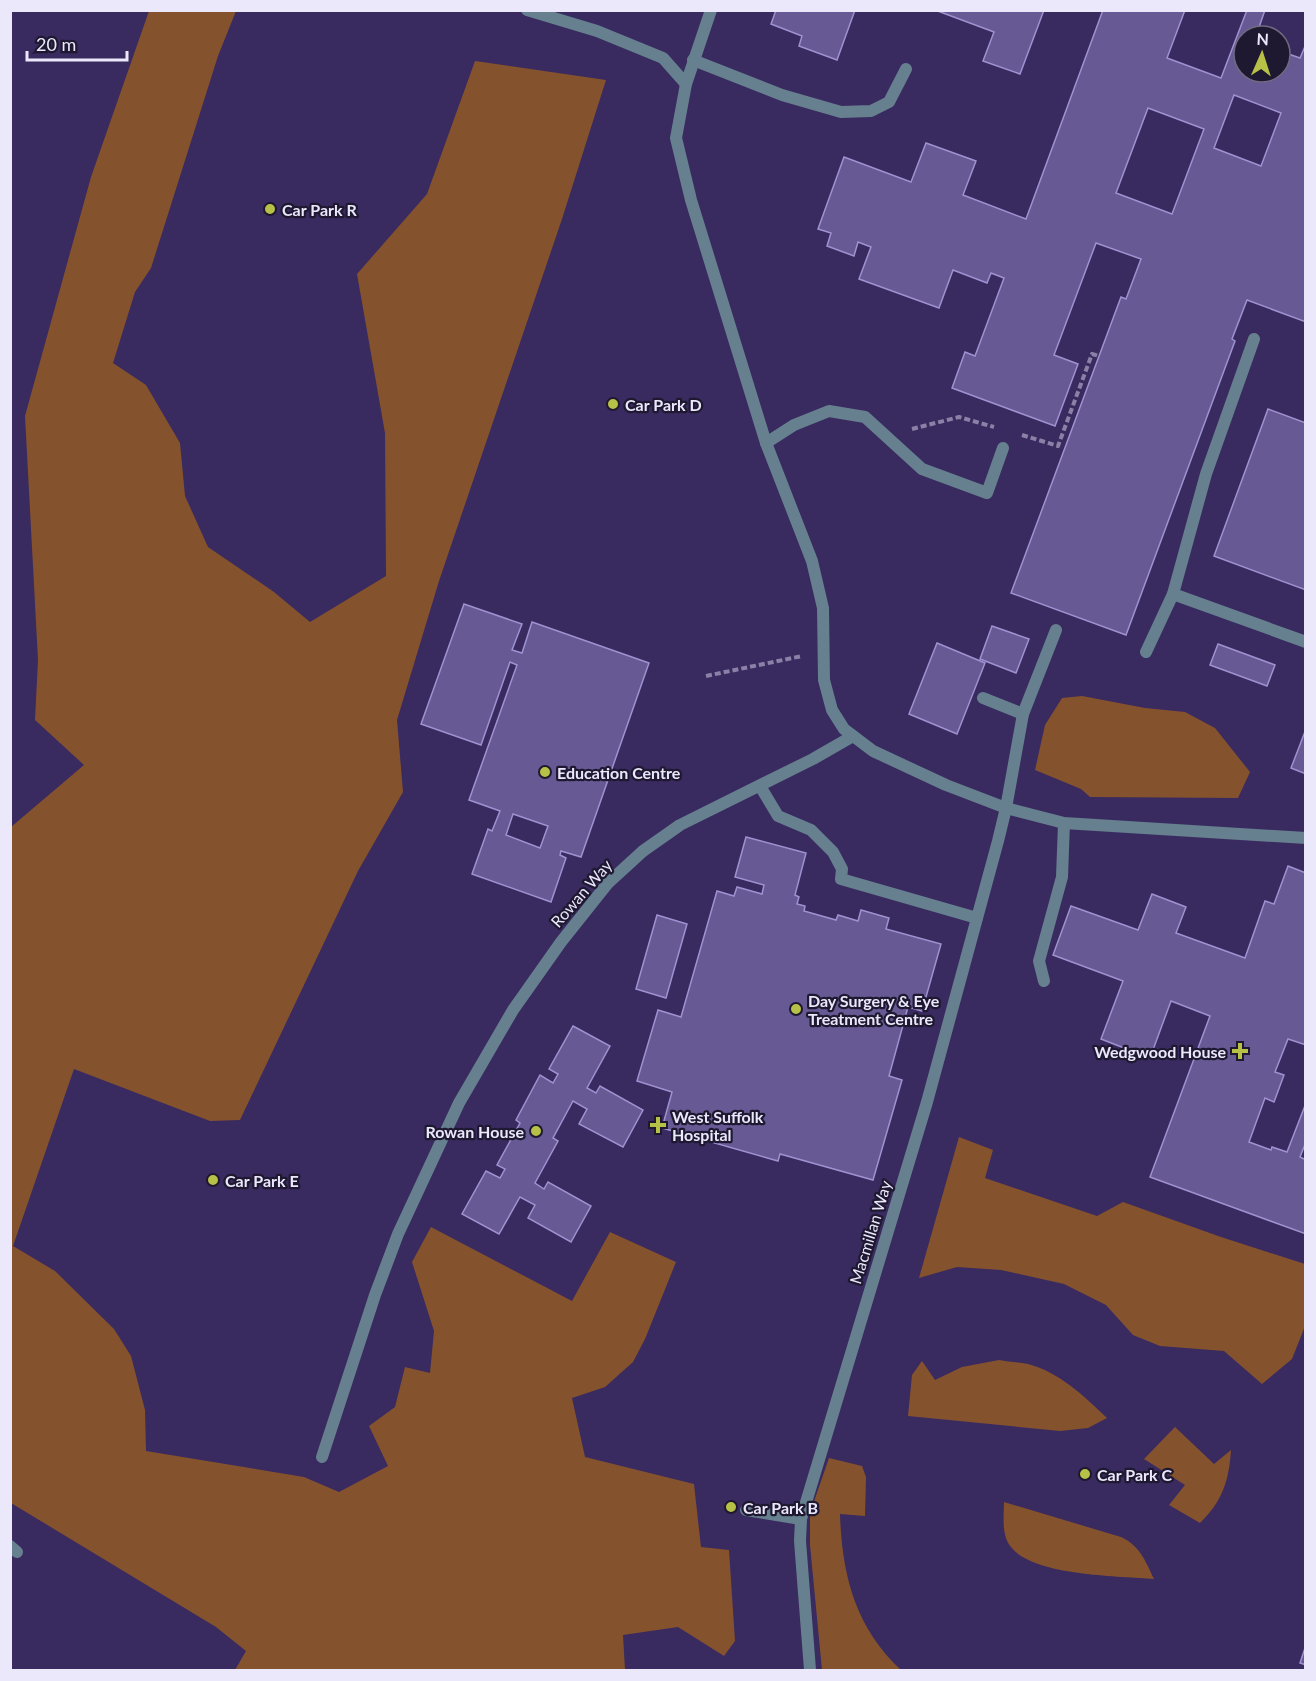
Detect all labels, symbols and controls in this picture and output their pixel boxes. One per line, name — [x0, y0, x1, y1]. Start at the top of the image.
scale bar — [27, 24, 128, 62]
north arrow — [1232, 24, 1292, 84]
text: N — [1256, 29, 1269, 48]
text: 20 m — [36, 33, 76, 55]
place label: Car Park R — [282, 200, 357, 219]
marker: Car Park R — [263, 202, 277, 216]
place label: Car Park D — [625, 395, 702, 414]
marker: Car Park D — [606, 397, 620, 411]
place label: Education Centre — [557, 763, 681, 782]
marker: Education Centre — [538, 765, 552, 779]
street label: Rowan Way — [546, 855, 616, 931]
place label: Day Surgery & Eye Treatment Centre — [808, 991, 940, 1028]
marker: Day Surgery & Eye Treatment Centre — [789, 1002, 803, 1016]
place label: Wedgwood House — [1094, 1042, 1226, 1061]
marker: Wedgwood House — [1231, 1042, 1249, 1060]
place label: West Suffolk Hospital — [672, 1107, 764, 1144]
marker: West Suffolk Hospital — [649, 1116, 667, 1134]
place label: Rowan House — [426, 1122, 524, 1141]
marker: Rowan House — [529, 1124, 543, 1138]
place label: Car Park E — [225, 1171, 299, 1190]
marker: Car Park E — [206, 1173, 220, 1187]
street label: Macmillan Way — [845, 1177, 895, 1286]
place label: Car Park C — [1097, 1465, 1172, 1484]
marker: Car Park C — [1078, 1467, 1092, 1481]
place label: Car Park B — [743, 1498, 818, 1517]
marker: Car Park B — [724, 1500, 738, 1514]

